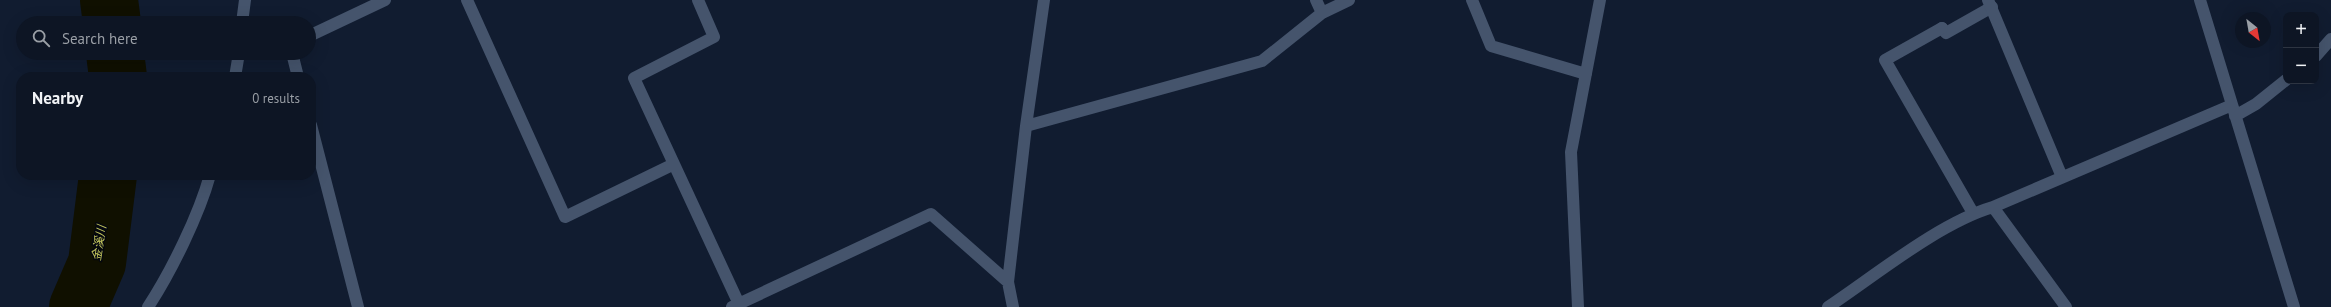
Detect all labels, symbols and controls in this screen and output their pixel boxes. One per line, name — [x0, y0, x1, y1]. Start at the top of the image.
north arrow — [2235, 12, 2271, 48]
map controls — [2283, 12, 2319, 84]
button: + — [2283, 12, 2319, 48]
search box — [16, 16, 316, 60]
icon: search — [30, 27, 52, 49]
text: Search here — [62, 29, 138, 48]
button: − — [2283, 48, 2319, 84]
text: Nearby — [32, 87, 83, 109]
text: 0 results — [252, 90, 300, 107]
water label: 金溪川 — [88, 222, 109, 262]

